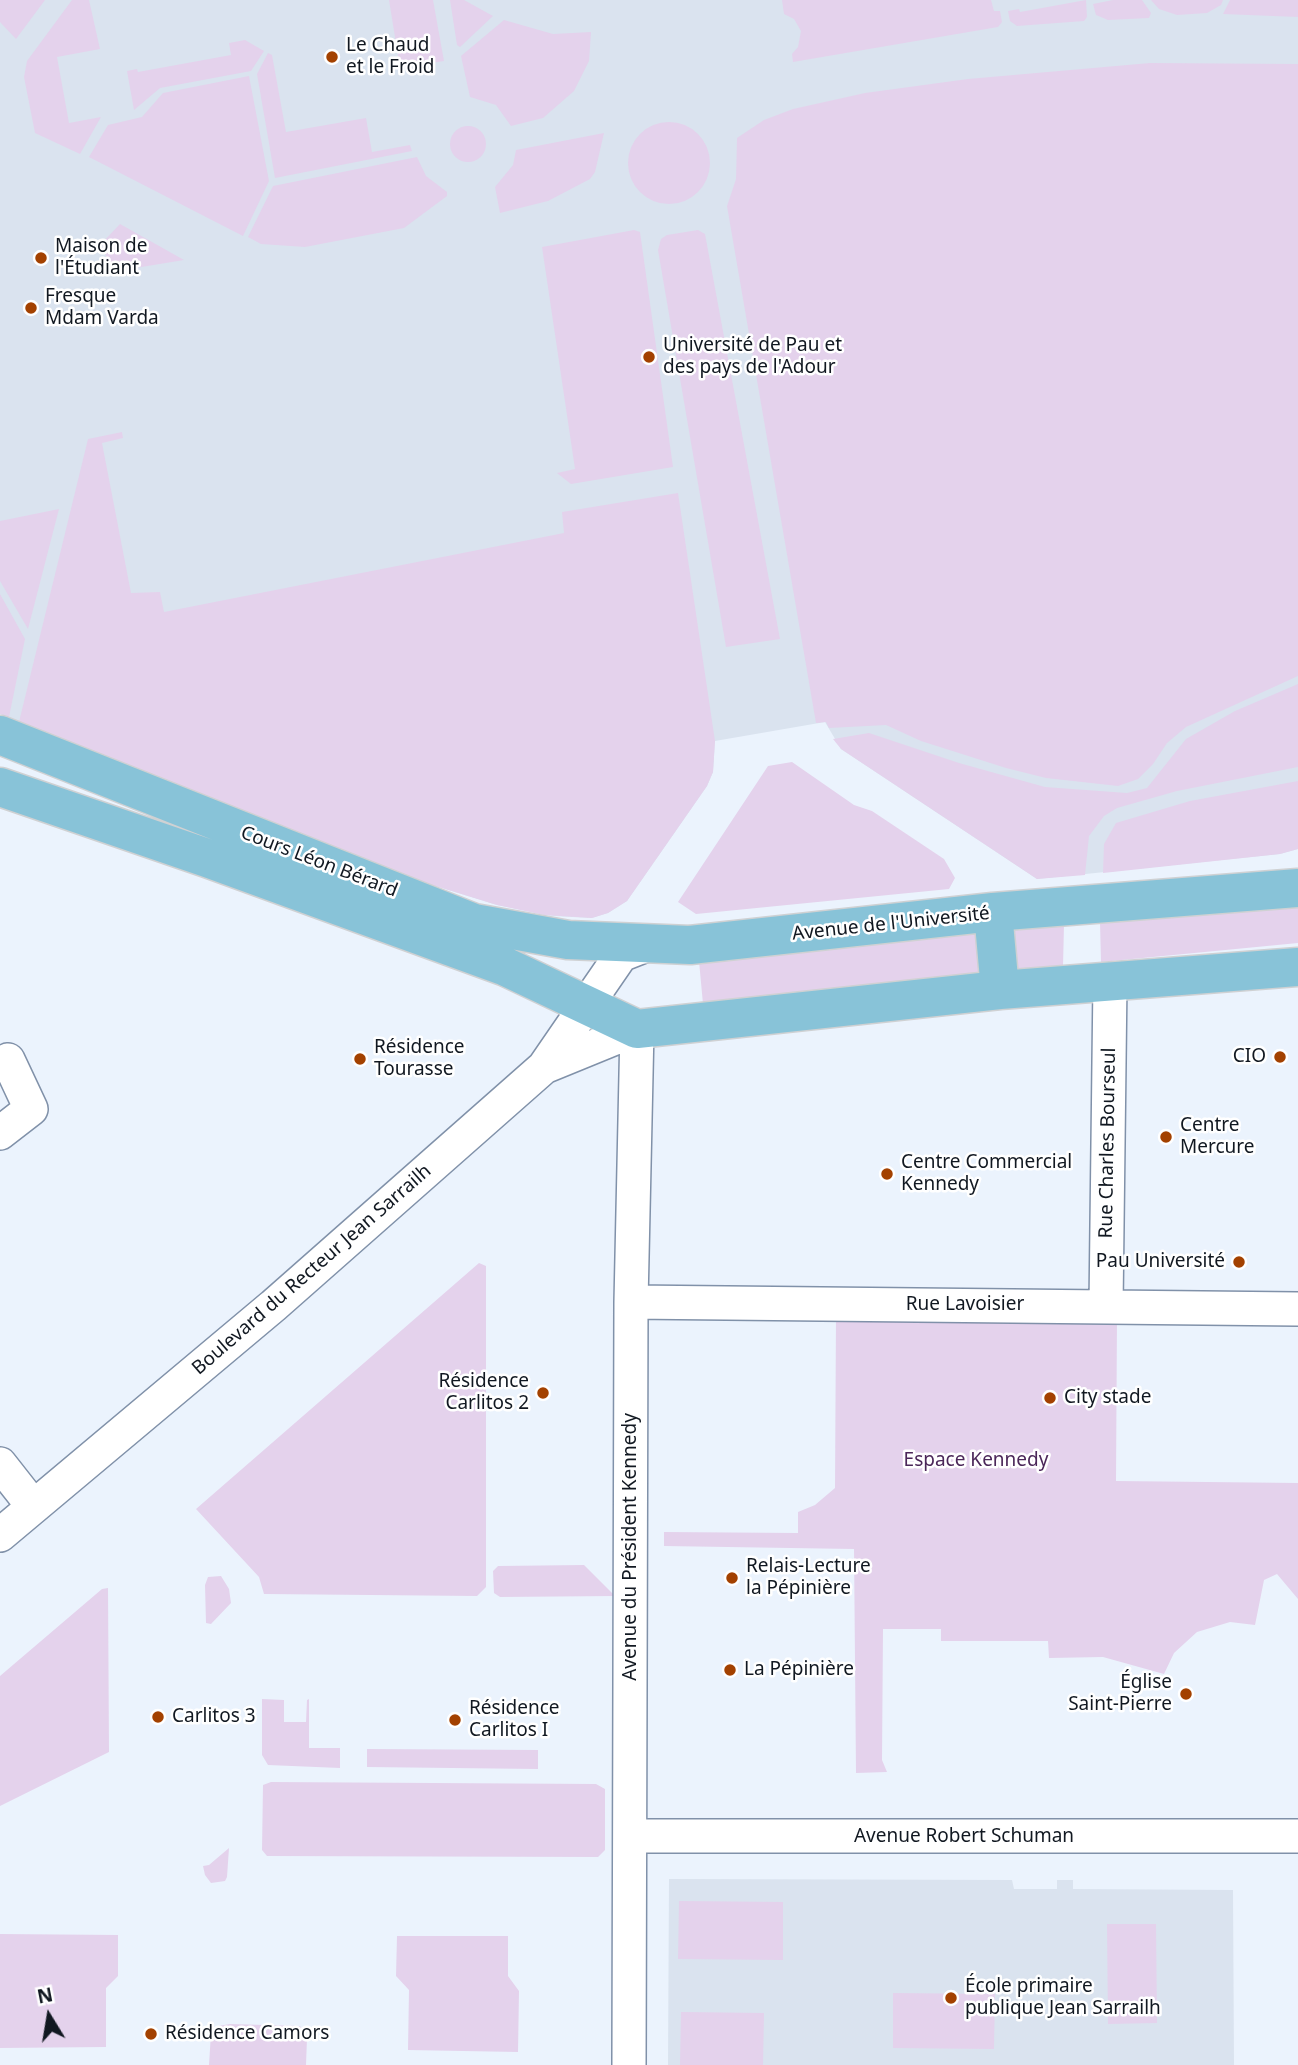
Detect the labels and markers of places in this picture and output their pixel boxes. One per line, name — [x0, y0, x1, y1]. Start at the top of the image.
place label: Le Chaud et le Froid — [346, 35, 434, 79]
marker: Le Chaud et le Froid — [324, 49, 340, 65]
place label: Maison de l'Étudiant — [55, 236, 147, 280]
marker: Maison de l'Étudiant — [33, 250, 49, 266]
place label: Fresque Mdam Varda — [45, 286, 159, 330]
marker: Fresque Mdam Varda — [23, 300, 39, 316]
place label: Université de Pau et des pays de l'Adour — [663, 335, 842, 379]
marker: Université de Pau et des pays de l'Adour — [641, 349, 657, 365]
place label: Résidence Tourasse — [374, 1037, 465, 1081]
place label: CIO — [1233, 1046, 1266, 1068]
marker: CIO — [1272, 1049, 1288, 1065]
marker: Résidence Tourasse — [352, 1051, 368, 1067]
place label: Centre Mercure — [1180, 1115, 1254, 1159]
marker: Centre Mercure — [1158, 1129, 1174, 1145]
place label: Centre Commercial Kennedy — [901, 1152, 1072, 1196]
marker: Centre Commercial Kennedy — [879, 1166, 895, 1182]
place label: Pau Université — [1096, 1251, 1225, 1273]
marker: Pau Université — [1231, 1254, 1247, 1270]
place label: Résidence Carlitos 2 — [438, 1371, 529, 1415]
marker: Résidence Carlitos 2 — [535, 1385, 551, 1401]
place label: City stade — [1064, 1387, 1151, 1409]
marker: City stade — [1042, 1390, 1058, 1406]
place label: Relais-Lecture la Pépinière — [746, 1556, 871, 1600]
marker: Relais-Lecture la Pépinière — [724, 1570, 740, 1586]
place label: La Pépinière — [744, 1659, 854, 1681]
marker: La Pépinière — [722, 1662, 738, 1678]
place label: Église Saint-Pierre — [1068, 1672, 1172, 1716]
marker: Église Saint-Pierre — [1178, 1686, 1194, 1702]
place label: Résidence Carlitos I — [469, 1698, 560, 1742]
place label: Carlitos 3 — [172, 1706, 256, 1728]
marker: Carlitos 3 — [150, 1709, 166, 1725]
marker: Résidence Carlitos I — [447, 1712, 463, 1728]
place label: École primaire publique Jean Sarrailh — [965, 1976, 1161, 2020]
marker: École primaire publique Jean Sarrailh — [943, 1990, 959, 2006]
place label: Résidence Camors — [165, 2023, 329, 2045]
marker: Résidence Camors — [143, 2026, 159, 2042]

